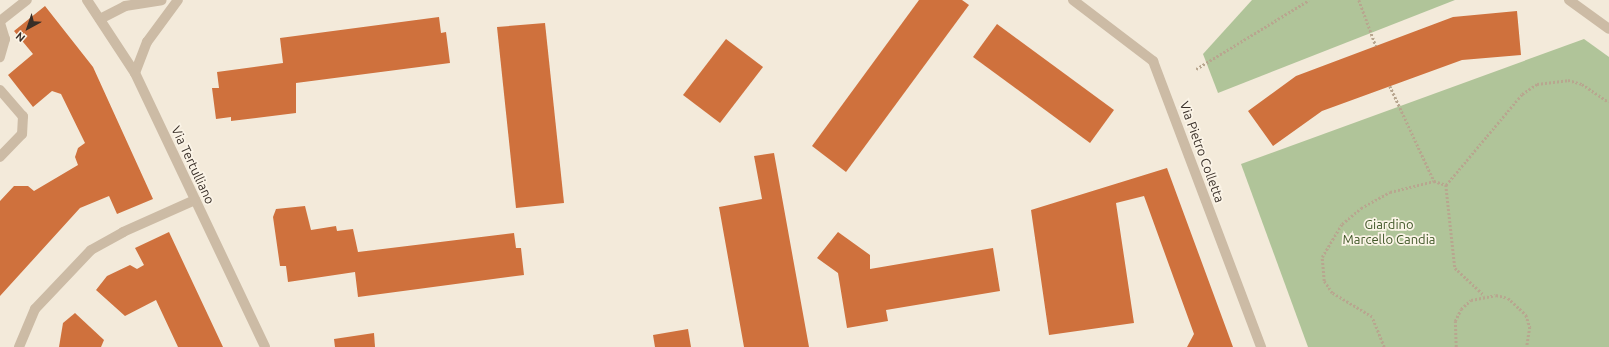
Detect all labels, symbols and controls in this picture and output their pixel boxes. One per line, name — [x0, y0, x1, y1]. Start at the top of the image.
north arrow — [8, 8, 48, 48]
text: N — [13, 30, 27, 44]
street label: Via Pietro Colletta — [1176, 99, 1228, 205]
street label: Via Tertulliano — [168, 123, 218, 207]
park label: Giardino Marcello Candia — [1342, 217, 1436, 248]

